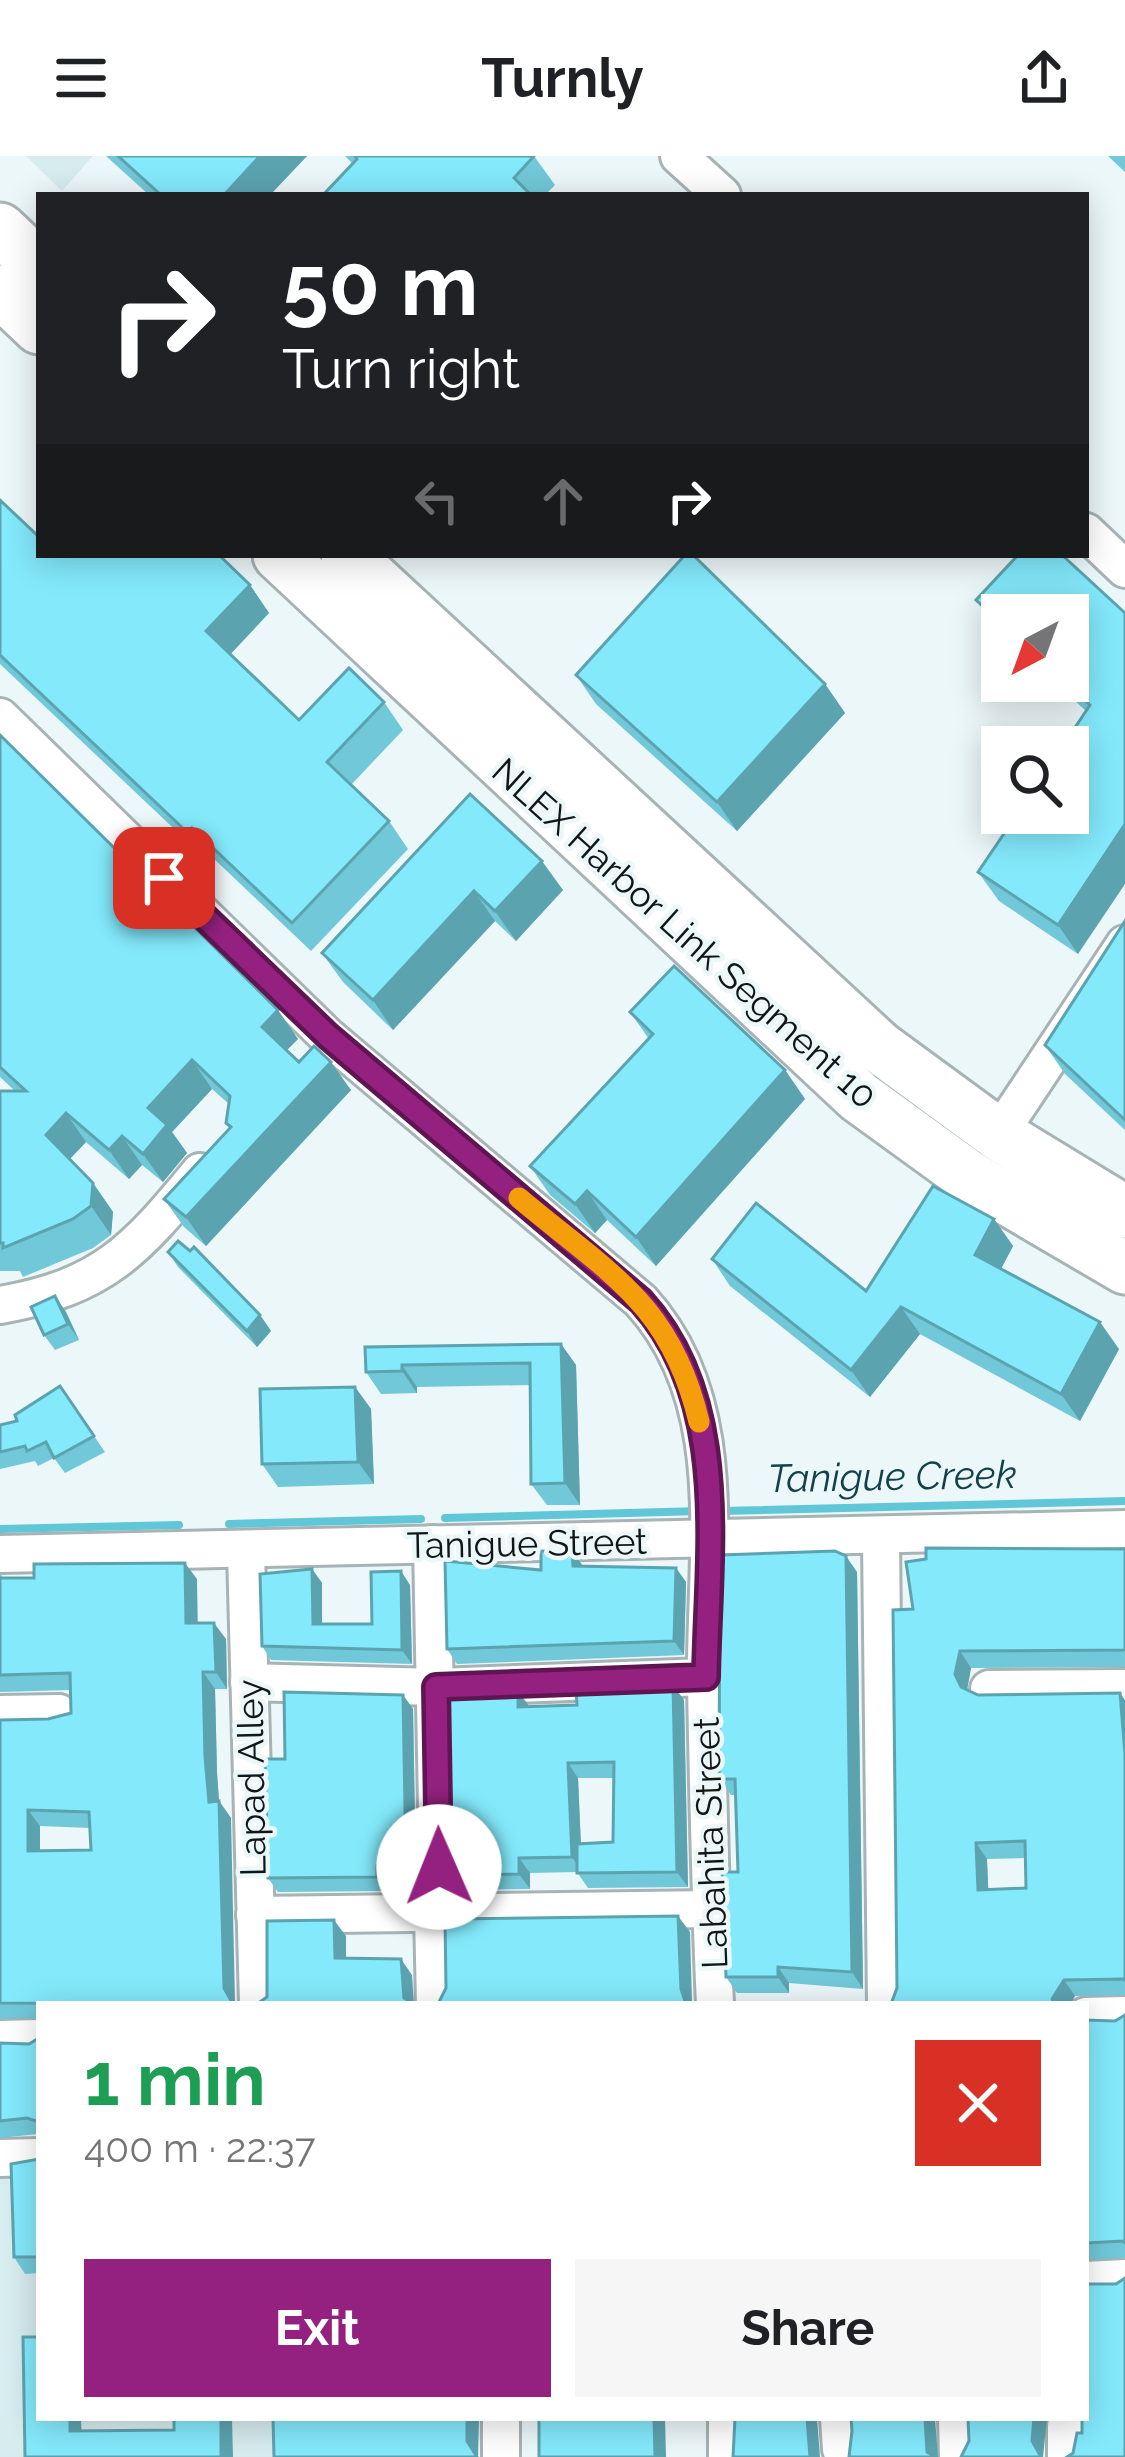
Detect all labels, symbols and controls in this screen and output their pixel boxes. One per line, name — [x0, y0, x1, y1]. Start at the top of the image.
icon: menu — [48, 45, 114, 111]
icon: share — [1011, 45, 1077, 111]
text: Turnly — [481, 46, 644, 110]
text: 50 m — [282, 236, 478, 335]
icon: right — [84, 240, 240, 396]
text: Turn right — [282, 337, 520, 401]
icon: left — [404, 468, 470, 534]
icon: ahead — [530, 468, 596, 534]
icon: right — [656, 468, 722, 534]
north arrow — [981, 594, 1089, 702]
map controls — [981, 594, 1089, 834]
button: search — [981, 726, 1089, 834]
street label: NLEX Harbor Link Segment 10 — [484, 749, 886, 1117]
pin — [113, 827, 215, 929]
icon: arrive — [131, 845, 197, 911]
water label: Tanigue Creek — [767, 1451, 1017, 1501]
street label: Tanigue Street — [406, 1520, 648, 1566]
street label: Lapad Alley — [228, 1679, 274, 1877]
street label: Labahita Street — [685, 1716, 735, 1970]
position arrow — [376, 1804, 502, 1930]
text: 1 min — [84, 2037, 266, 2122]
button: close — [915, 2040, 1041, 2166]
text: 400 m · 22:37 — [84, 2125, 316, 2171]
button: Exit — [84, 2259, 551, 2397]
button: Share — [575, 2259, 1041, 2397]

